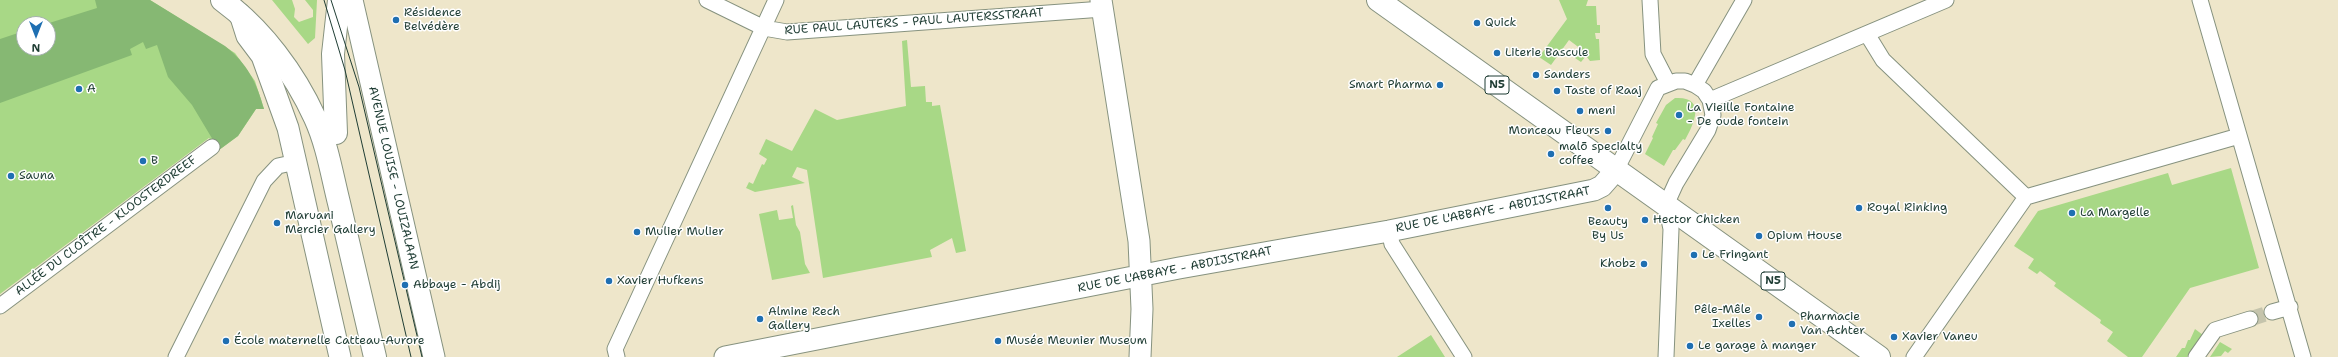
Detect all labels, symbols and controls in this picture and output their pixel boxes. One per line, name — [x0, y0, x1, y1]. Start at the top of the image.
place label: Résidence Belvédère — [404, 6, 462, 34]
street label: RUE PAUL LAUTERS - PAUL LAUTERSSTRAAT — [784, 6, 1044, 38]
marker: Résidence Belvédère — [391, 15, 401, 25]
north arrow — [16, 16, 56, 56]
place label: Quick — [1485, 16, 1516, 30]
marker: Quick — [1472, 18, 1482, 28]
text: N — [32, 40, 40, 55]
place label: Literie Bascule — [1505, 46, 1589, 60]
marker: Literie Bascule — [1492, 48, 1502, 58]
place label: Sanders — [1544, 68, 1590, 82]
marker: Sanders — [1531, 70, 1541, 80]
road number: N5 — [1485, 76, 1509, 94]
place label: Smart Pharma — [1349, 78, 1432, 92]
marker: Smart Pharma — [1435, 80, 1445, 90]
place label: A — [87, 82, 96, 96]
marker: A — [74, 84, 84, 94]
place label: Taste of Raaj — [1565, 84, 1642, 98]
street label: AVENUE LOUISE - LOUIZALAAN — [365, 85, 421, 271]
marker: Taste of Raaj — [1552, 86, 1562, 96]
place label: La Vieille Fontaine - De oude fontein — [1687, 101, 1795, 129]
place label: meni — [1588, 104, 1616, 118]
marker: meni — [1575, 106, 1585, 116]
marker: La Vieille Fontaine - De oude fontein — [1674, 110, 1684, 120]
place label: Monceau Fleurs — [1509, 124, 1600, 138]
marker: Monceau Fleurs — [1603, 126, 1613, 136]
place label: malō specialty coffee — [1559, 140, 1642, 168]
marker: malō specialty coffee — [1546, 149, 1556, 159]
street label: ALLÉE DU CLOÎTRE - KLOOSTERDREEF — [12, 153, 200, 299]
place label: B — [151, 154, 158, 168]
marker: B — [138, 156, 148, 166]
place label: Sauna — [19, 169, 54, 183]
marker: Sauna — [6, 171, 16, 181]
street label: RUE DE L'ABBAYE - ABDIJSTRAAT — [1395, 184, 1591, 236]
place label: Royal Rinking — [1867, 201, 1947, 215]
marker: Beauty By Us — [1603, 203, 1613, 213]
marker: Royal Rinking — [1854, 203, 1864, 213]
place label: La Margelle — [2080, 206, 2150, 220]
marker: La Margelle — [2067, 208, 2077, 218]
place label: Maruani Mercier Gallery — [285, 209, 376, 237]
place label: Hector Chicken — [1653, 213, 1740, 227]
place label: Beauty By Us — [1588, 215, 1628, 243]
marker: Hector Chicken — [1640, 215, 1650, 225]
marker: Maruani Mercier Gallery — [272, 218, 282, 228]
place label: Mulier Mulier — [645, 225, 724, 239]
marker: Mulier Mulier — [632, 227, 642, 237]
place label: Opium House — [1767, 229, 1842, 243]
marker: Opium House — [1754, 231, 1764, 241]
street label: RUE DE L'ABBAYE - ABDIJSTRAAT — [1077, 244, 1273, 296]
place label: Le Fringant — [1702, 248, 1768, 262]
marker: Le Fringant — [1689, 250, 1699, 260]
place label: Khobz — [1600, 257, 1636, 271]
marker: Khobz — [1639, 259, 1649, 269]
road number: N5 — [1761, 272, 1785, 290]
place label: Xavier Hufkens — [617, 274, 704, 288]
marker: Xavier Hufkens — [604, 276, 614, 286]
place label: Abbaye - Abdij — [413, 278, 501, 292]
marker: Abbaye - Abdij — [400, 280, 410, 290]
place label: Pêle-Mêle Ixelles — [1694, 303, 1751, 331]
place label: Almine Rech Gallery — [768, 305, 840, 333]
place label: Pharmacie Van Achter — [1800, 310, 1865, 338]
marker: Pêle-Mêle Ixelles — [1754, 312, 1764, 322]
marker: Almine Rech Gallery — [755, 314, 765, 324]
marker: Pharmacie Van Achter — [1787, 319, 1797, 329]
place label: Xavier Vaneu — [1902, 330, 1978, 344]
marker: Xavier Vaneu — [1889, 332, 1899, 342]
place label: École maternelle Catteau-Aurore — [234, 334, 425, 348]
place label: Musée Meunier Museum — [1006, 334, 1147, 348]
marker: École maternelle Catteau-Aurore — [221, 336, 231, 346]
marker: Musée Meunier Museum — [993, 336, 1003, 346]
place label: Le garage à manger — [1698, 339, 1816, 353]
marker: Le garage à manger — [1685, 341, 1695, 351]

